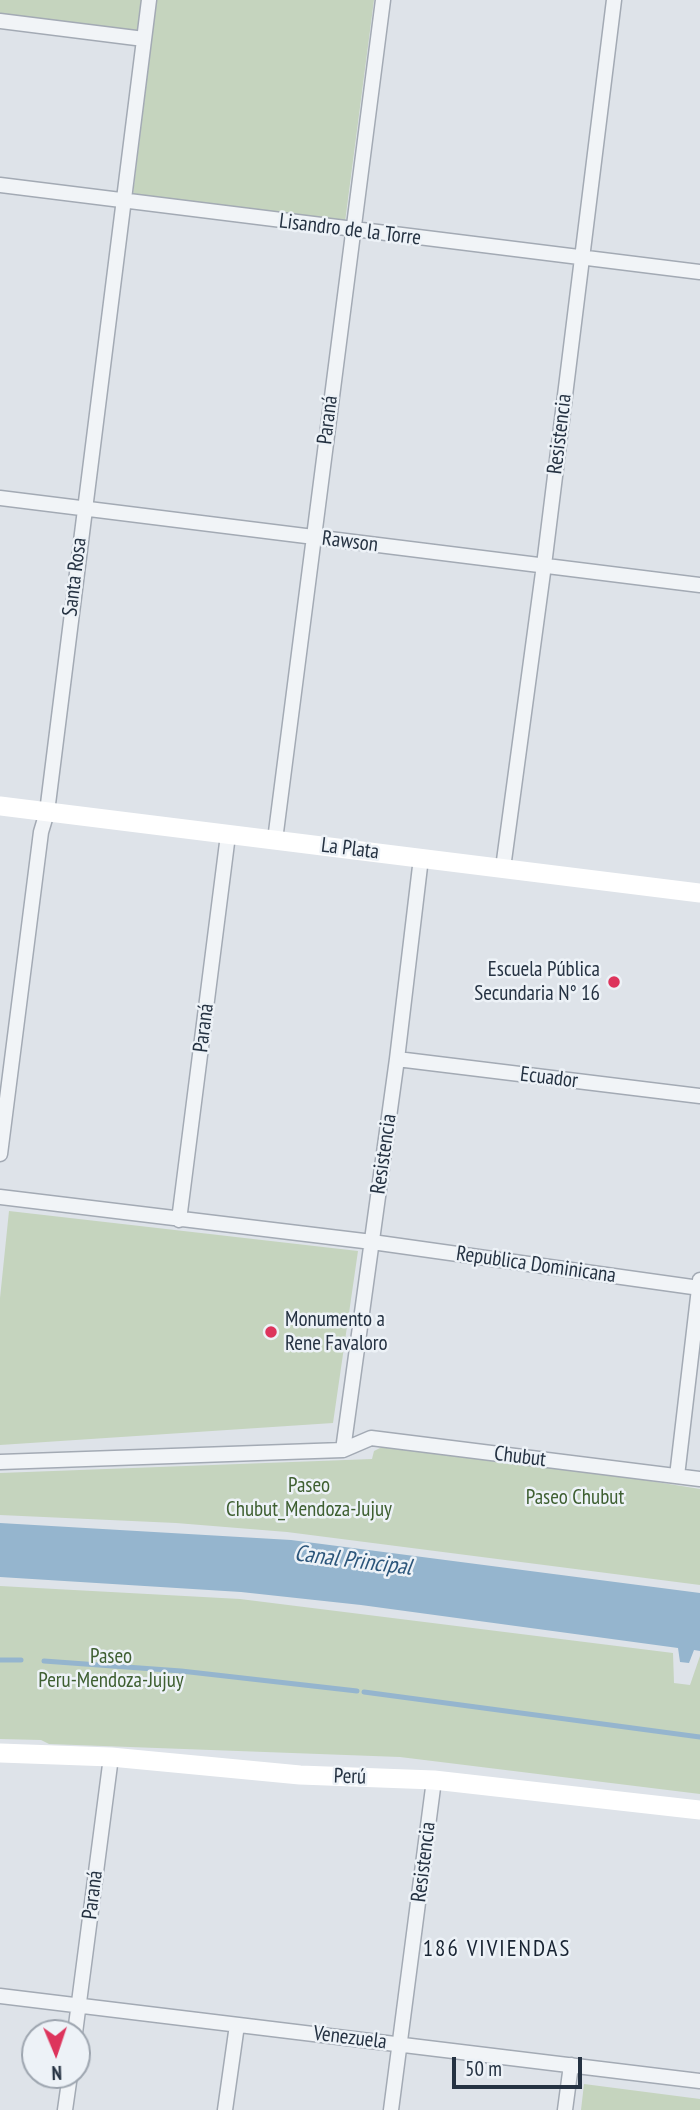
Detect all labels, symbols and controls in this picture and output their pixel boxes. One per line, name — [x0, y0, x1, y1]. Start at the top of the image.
street label: Lisandro de la Torre — [278, 209, 422, 251]
street label: Resistencia — [543, 392, 577, 476]
street label: Paraná — [313, 394, 343, 446]
street label: Rawson — [321, 526, 379, 558]
street label: Santa Rosa — [58, 536, 92, 618]
street label: La Plata — [320, 833, 380, 865]
place label: Escuela Pública Secundaria N° 16 — [474, 957, 600, 1007]
marker: Escuela Pública Secundaria N° 16 — [606, 974, 622, 990]
street label: Paraná — [189, 1002, 219, 1054]
street label: Ecuador — [519, 1062, 579, 1094]
street label: Resistencia — [366, 1112, 402, 1196]
street label: Republica Dominicana — [455, 1241, 617, 1289]
place label: Monumento a Rene Favaloro — [285, 1307, 388, 1357]
marker: Monumento a Rene Favaloro — [263, 1324, 279, 1340]
street label: Chubut — [493, 1441, 547, 1473]
park label: Paseo Chubut_Mendoza-Jujuy — [226, 1473, 392, 1523]
park label: Paseo Chubut — [526, 1485, 624, 1511]
water label: Canal Principal — [293, 1540, 413, 1582]
park label: Paseo Peru-Mendoza-Jujuy — [38, 1644, 184, 1694]
street label: Perú — [333, 1764, 367, 1790]
street label: Resistencia — [407, 1820, 441, 1904]
street label: Paraná — [78, 1869, 108, 1921]
district label: 186 VIVIENDAS — [424, 1935, 570, 1963]
north arrow — [21, 2019, 91, 2089]
street label: Venezuela — [312, 2021, 388, 2055]
scale bar — [455, 2044, 584, 2088]
text: 50 m — [465, 2055, 502, 2082]
text: N — [51, 2061, 62, 2085]

